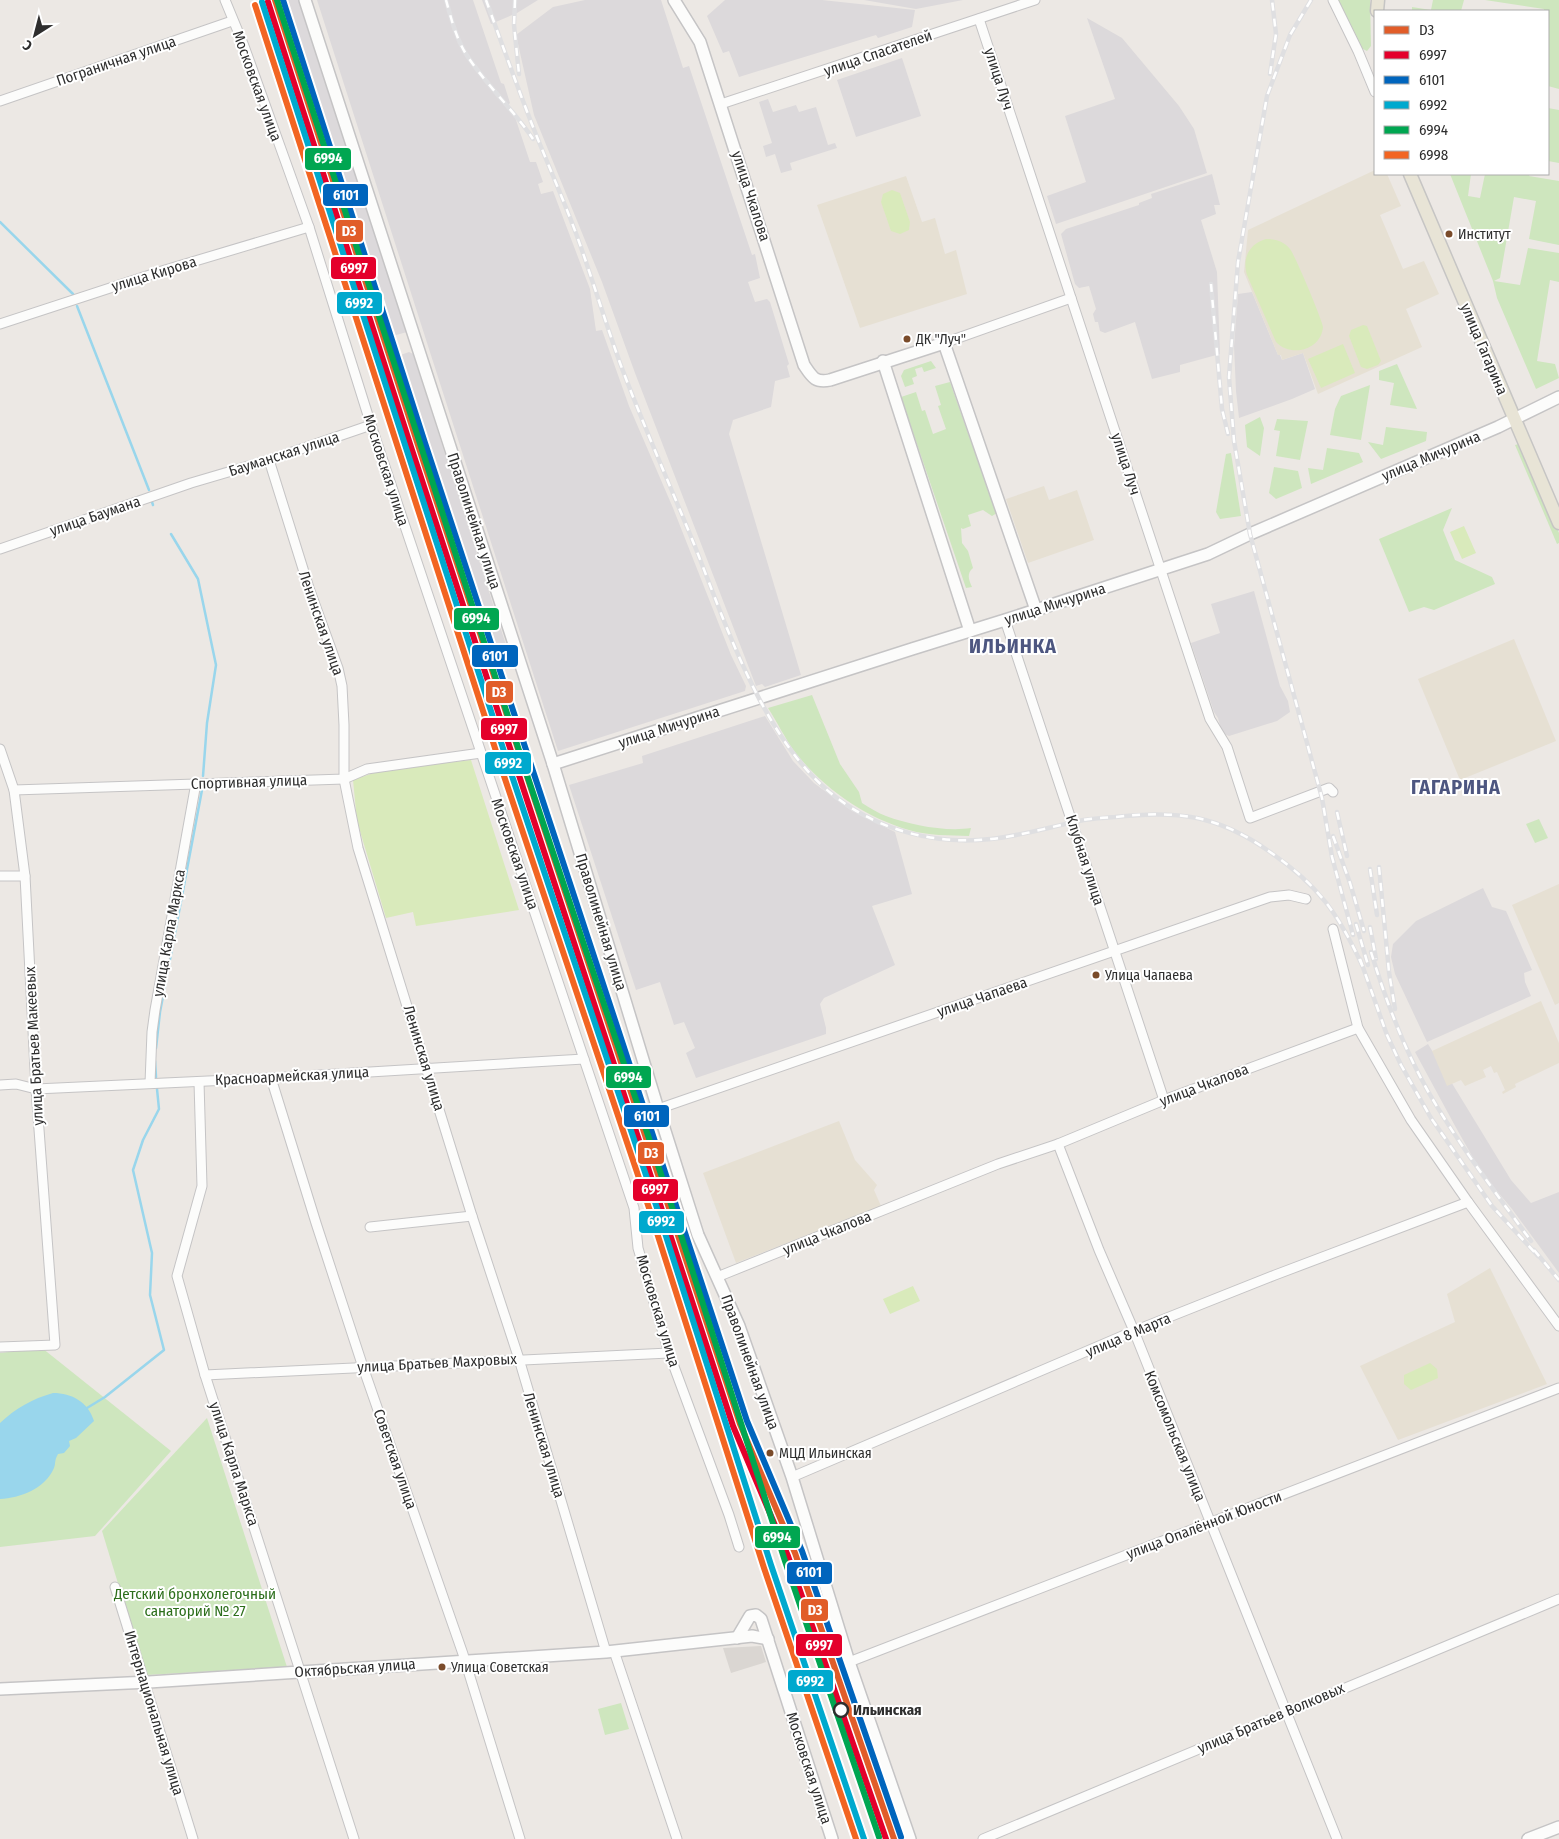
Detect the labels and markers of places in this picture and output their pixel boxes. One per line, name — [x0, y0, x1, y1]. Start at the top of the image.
place label: Институт — [1458, 226, 1511, 243]
marker: Институт — [1444, 229, 1454, 239]
place label: ДК "Луч" — [915, 331, 966, 348]
marker: ДК "Луч" — [902, 334, 912, 344]
place label: Улица Чапаева — [1104, 967, 1193, 984]
marker: Улица Чапаева — [1091, 970, 1101, 980]
place label: МЦД Ильинская — [779, 1445, 872, 1462]
marker: МЦД Ильинская — [765, 1448, 775, 1458]
place label: Улица Советская — [450, 1659, 549, 1676]
marker: Улица Советская — [437, 1662, 447, 1672]
place label: Ильинская — [853, 1701, 922, 1719]
marker: Ильинская — [833, 1702, 849, 1718]

